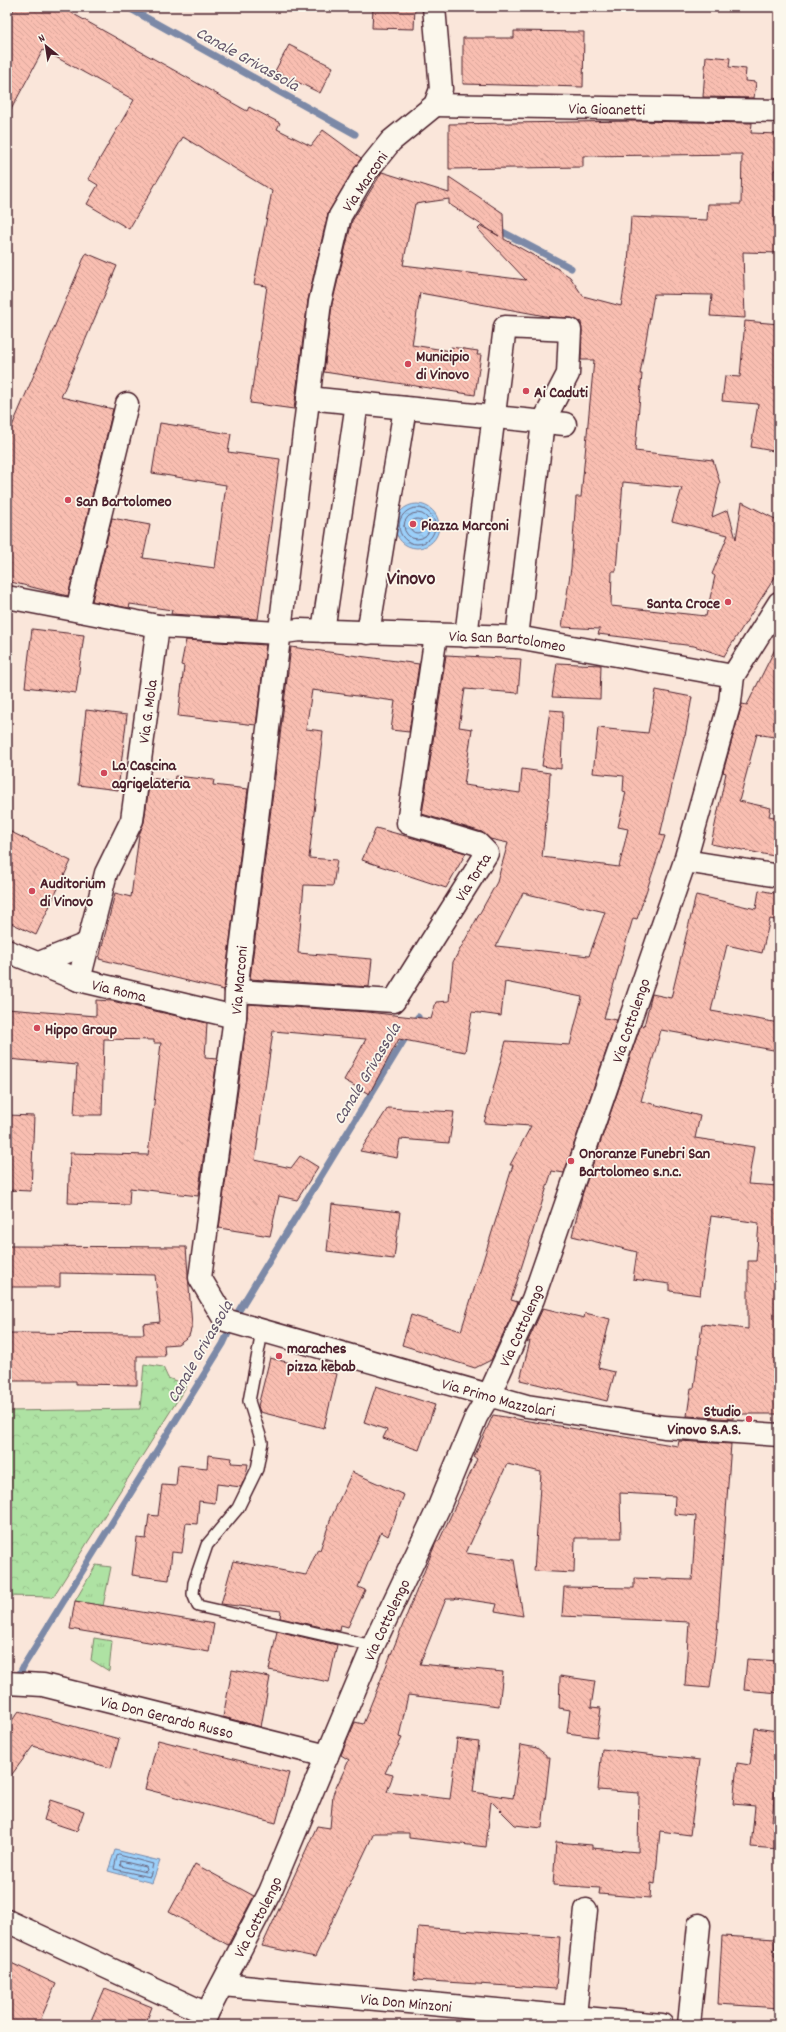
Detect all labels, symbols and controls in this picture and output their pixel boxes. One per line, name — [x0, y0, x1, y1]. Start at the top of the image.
water label: Canale Grivassola — [191, 22, 303, 99]
north arrow — [26, 26, 66, 66]
text: N — [36, 31, 49, 47]
street label: Via Gioanetti — [568, 98, 646, 123]
street label: Via Marconi — [337, 148, 395, 217]
place label: Municipio di Vinovo — [416, 346, 469, 387]
marker: Municipio di Vinovo — [403, 359, 413, 369]
place label: Ai Caduti — [534, 382, 588, 405]
marker: Ai Caduti — [521, 386, 531, 396]
place label: San Bartolomeo — [76, 491, 172, 514]
marker: San Bartolomeo — [63, 495, 73, 505]
place label: Piazza Marconi — [421, 515, 509, 538]
marker: Piazza Marconi — [408, 519, 418, 529]
district label: Vinovo — [387, 566, 435, 594]
place label: Santa Croce — [647, 593, 720, 616]
marker: Santa Croce — [723, 597, 733, 607]
street label: Via San Bartolomeo — [448, 626, 567, 660]
street label: Via G. Mola — [133, 678, 165, 745]
place label: La Cascina agrigelateria — [112, 755, 192, 796]
marker: La Cascina agrigelateria — [99, 768, 109, 778]
street label: Via Torta — [450, 849, 498, 907]
place label: Auditorium di Vinovo — [40, 873, 106, 914]
marker: Auditorium di Vinovo — [27, 886, 37, 896]
street label: Via Marconi — [226, 945, 255, 1015]
street label: Via Roma — [89, 974, 149, 1010]
street label: Via Cottolengo — [607, 976, 657, 1066]
water label: Canale Grivassola — [329, 1018, 409, 1130]
place label: Hippo Group — [45, 1019, 117, 1042]
marker: Hippo Group — [32, 1023, 42, 1033]
place label: Onoranze Funebri San Bartolomeo s.n.c. — [579, 1143, 710, 1184]
marker: Onoranze Funebri San Bartolomeo s.n.c. — [566, 1156, 576, 1166]
street label: Via Cottolengo — [494, 1282, 551, 1371]
water label: Canale Grivassola — [163, 1296, 241, 1408]
place label: maraches pizza kebab — [287, 1338, 356, 1379]
marker: maraches pizza kebab — [274, 1351, 284, 1361]
street label: Via Primo Mazzolari — [439, 1373, 556, 1424]
place label: Studio Vinovo S.A.S. — [668, 1401, 741, 1442]
marker: Studio Vinovo S.A.S. — [744, 1414, 754, 1424]
street label: Via Cottolengo — [359, 1576, 417, 1665]
street label: Via Don Gerardo Russo — [98, 1691, 236, 1746]
street label: Via Cottolengo — [229, 1874, 289, 1962]
street label: Via Don Minzoni — [359, 1989, 453, 2020]

